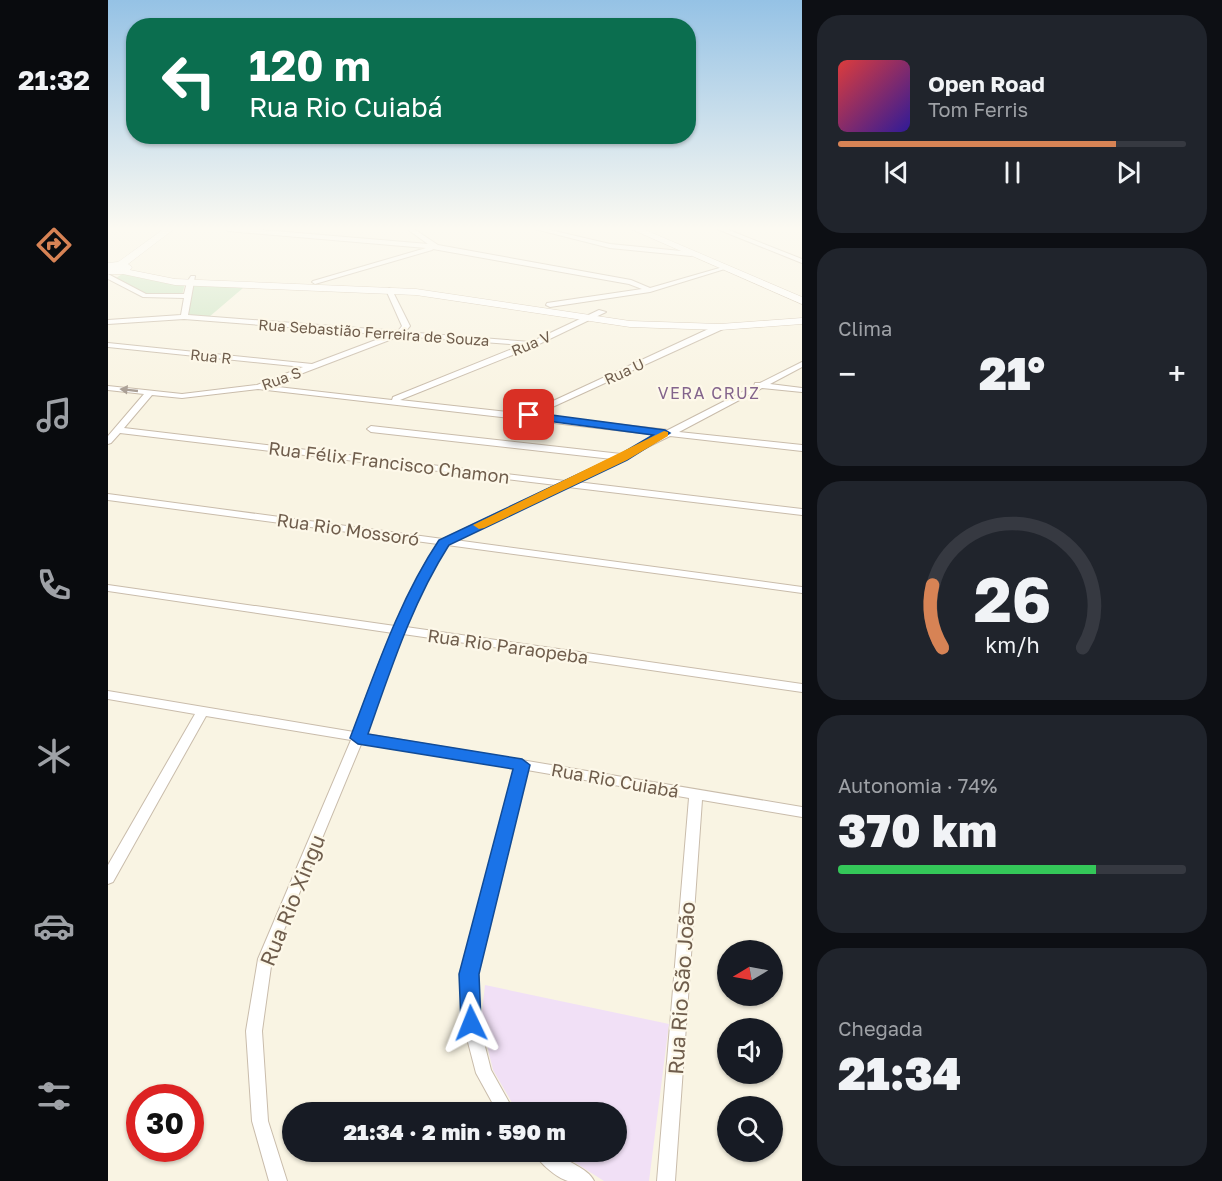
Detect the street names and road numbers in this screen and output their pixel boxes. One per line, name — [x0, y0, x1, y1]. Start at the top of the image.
street label: Rua Sebastião Ferreira de Souza — [258, 315, 490, 349]
street label: Rua V — [508, 327, 554, 359]
street label: Rua R — [189, 345, 233, 367]
street label: Rua U — [601, 354, 647, 388]
street label: Rua S — [259, 363, 303, 393]
street label: Rua Félix Francisco Chamon — [267, 436, 511, 488]
street label: Rua Rio Mossoró — [275, 508, 421, 550]
street label: Rua Rio Paraopeba — [426, 624, 590, 668]
street label: Rua Rio Cuiabá — [549, 758, 681, 802]
street label: Rua Rio Xingu — [254, 830, 330, 970]
street label: Rua Rio São João — [662, 901, 700, 1075]

